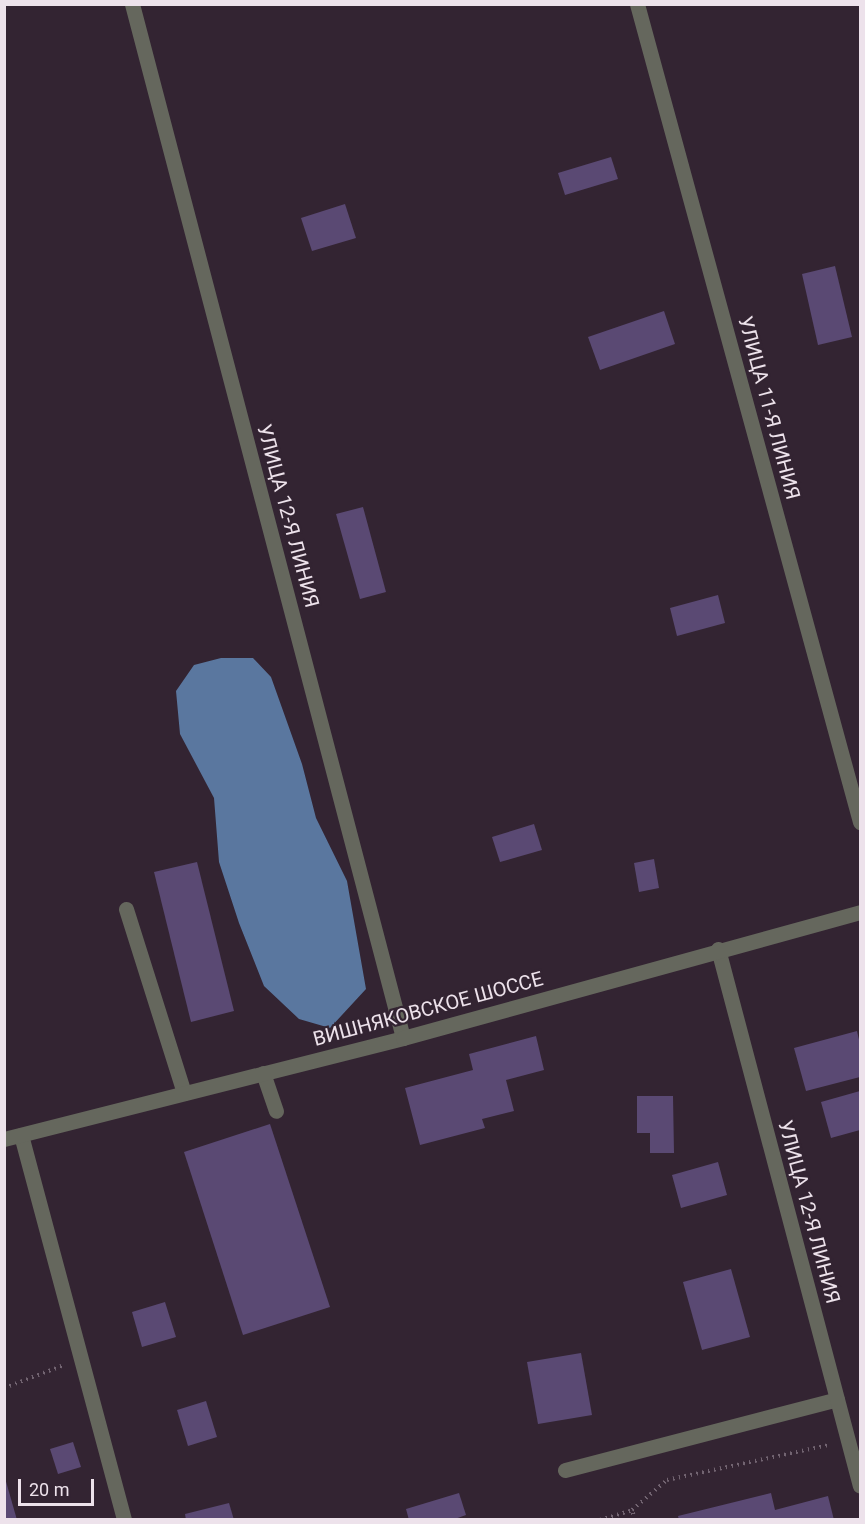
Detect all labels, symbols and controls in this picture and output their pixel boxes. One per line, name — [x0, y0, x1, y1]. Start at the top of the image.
street label: УЛИЦА 11-Я ЛИНИЯ — [733, 314, 805, 502]
street label: УЛИЦА 12-Я ЛИНИЯ — [252, 422, 324, 610]
street label: ВИШНЯКОВСКОЕ ШОССЕ — [310, 967, 546, 1051]
street label: УЛИЦА 12-Я ЛИНИЯ — [773, 1118, 845, 1306]
scale bar — [21, 1467, 98, 1505]
text: 20 m — [29, 1479, 69, 1500]

